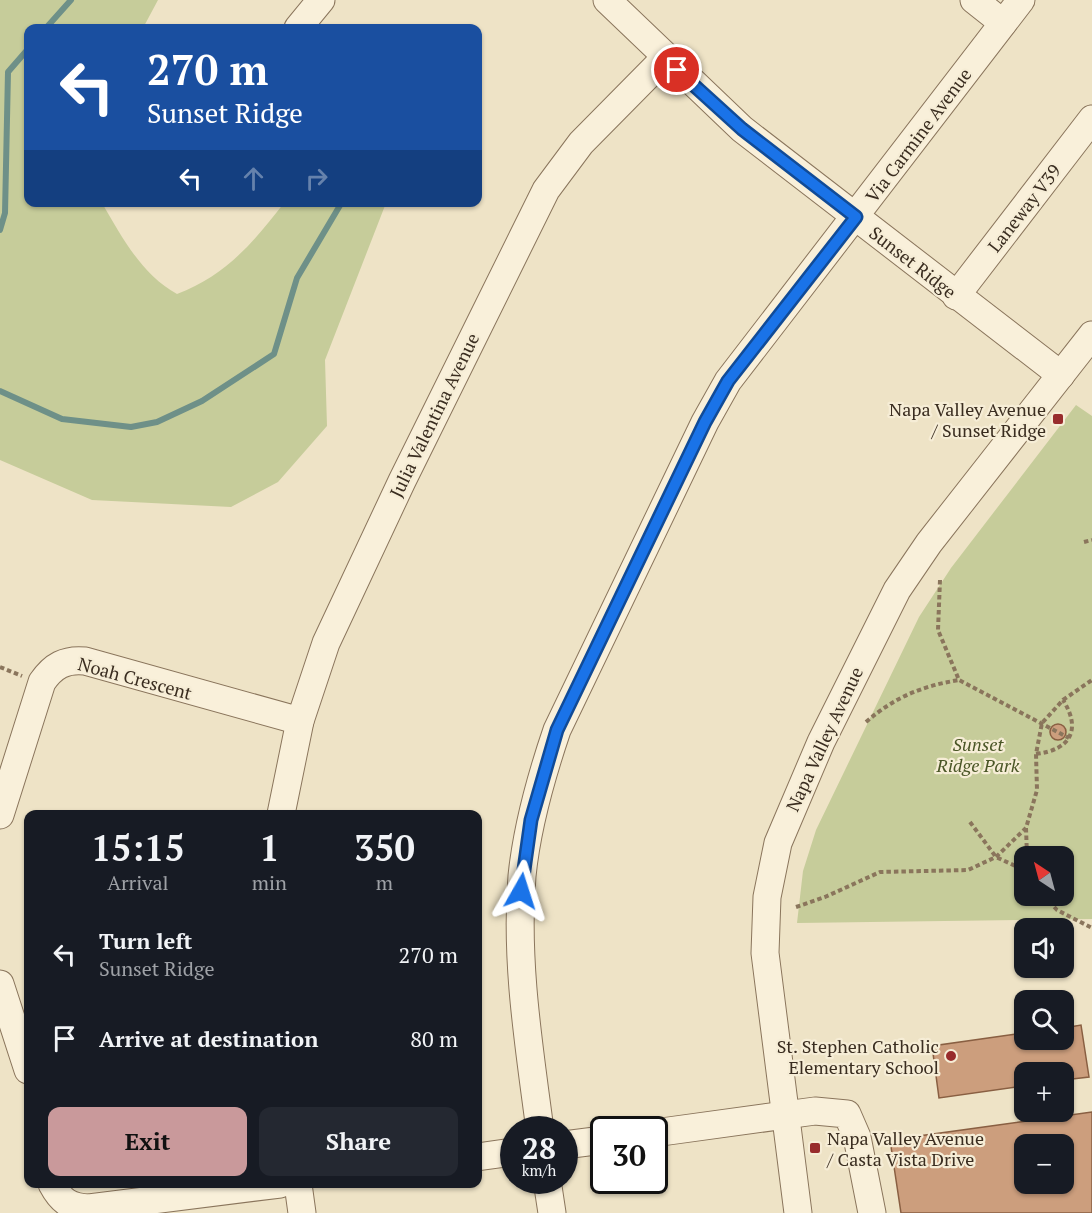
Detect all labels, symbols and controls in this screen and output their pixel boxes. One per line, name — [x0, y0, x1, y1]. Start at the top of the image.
text: 270 m — [147, 41, 268, 97]
pin — [651, 44, 702, 95]
icon: left — [48, 48, 126, 126]
icon: arrive — [660, 53, 693, 86]
street label: Via Carmine Avenue — [860, 63, 976, 207]
text: Sunset Ridge — [147, 95, 303, 131]
street label: Laneway V39 — [982, 159, 1066, 257]
icon: left — [174, 162, 207, 195]
icon: ahead — [237, 162, 270, 195]
icon: right — [300, 162, 333, 195]
street label: Sunset Ridge — [865, 221, 961, 303]
street label: Julia Valentina Avenue — [384, 329, 484, 501]
place label: Napa Valley Avenue / Sunset Ridge — [889, 397, 1046, 442]
marker: Napa Valley Avenue / Sunset Ridge — [1051, 412, 1065, 426]
street label: Noah Crescent — [75, 651, 195, 705]
street label: Napa Valley Avenue — [780, 663, 868, 815]
park label: Sunset Ridge Park — [936, 732, 1020, 777]
text: 15:15 — [91, 824, 185, 871]
text: 1 — [259, 824, 280, 871]
text: 350 — [354, 824, 415, 871]
north arrow — [1014, 846, 1074, 906]
map controls — [1014, 846, 1074, 1194]
position arrow — [489, 859, 553, 923]
text: Arrival — [107, 869, 169, 896]
text: min — [252, 869, 287, 896]
text: m — [376, 869, 393, 896]
button: sound — [1014, 918, 1074, 978]
text: Turn left — [99, 926, 192, 955]
icon: left — [48, 938, 81, 971]
text: 270 m — [398, 940, 458, 969]
text: Sunset Ridge — [99, 955, 215, 982]
button: search — [1014, 990, 1074, 1050]
icon: arrive — [48, 1022, 81, 1055]
text: Arrive at destination — [99, 1024, 318, 1053]
text: 80 m — [410, 1024, 458, 1053]
place label: St. Stephen Catholic Elementary School — [777, 1034, 939, 1079]
marker: St. Stephen Catholic Elementary School — [944, 1049, 958, 1063]
button: + — [1014, 1062, 1074, 1122]
button: Exit — [48, 1107, 247, 1176]
button: Share — [259, 1107, 458, 1176]
speed limit sign: 30 — [590, 1116, 668, 1194]
place label: Napa Valley Avenue / Casta Vista Drive — [826, 1126, 984, 1171]
text: 28 — [522, 1128, 556, 1168]
button: − — [1014, 1134, 1074, 1194]
marker: Napa Valley Avenue / Casta Vista Drive — [808, 1141, 822, 1155]
text: km/h — [522, 1160, 556, 1180]

